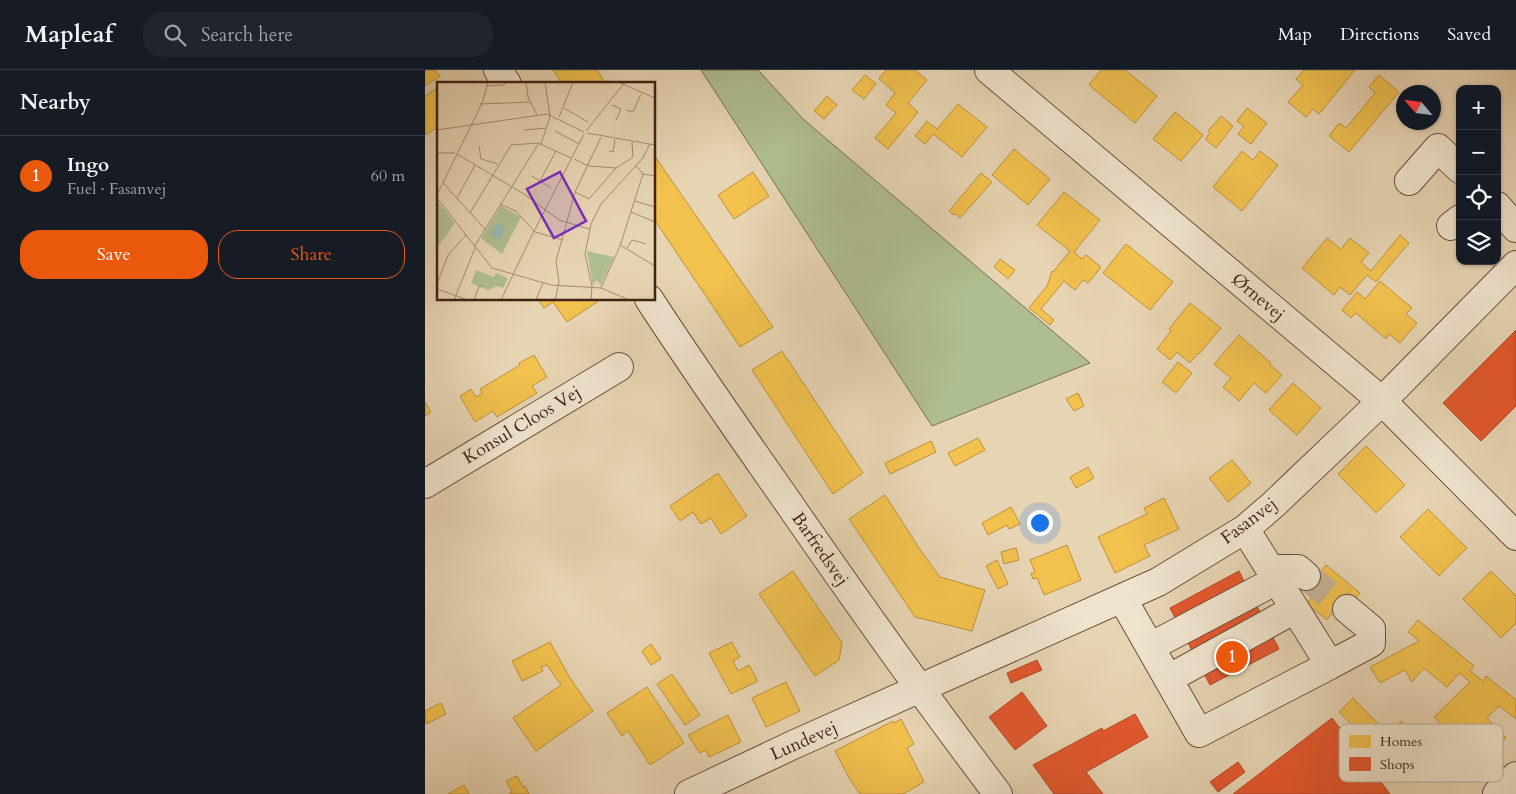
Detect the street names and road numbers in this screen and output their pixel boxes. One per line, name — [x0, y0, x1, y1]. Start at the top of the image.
street label: Ørnevej — [1226, 267, 1290, 327]
street label: Konsul Cloos Vej — [458, 380, 586, 470]
street label: Fasanvej — [1216, 492, 1282, 550]
street label: Barfredsvej — [785, 507, 855, 591]
street label: Lundevej — [766, 715, 842, 767]

